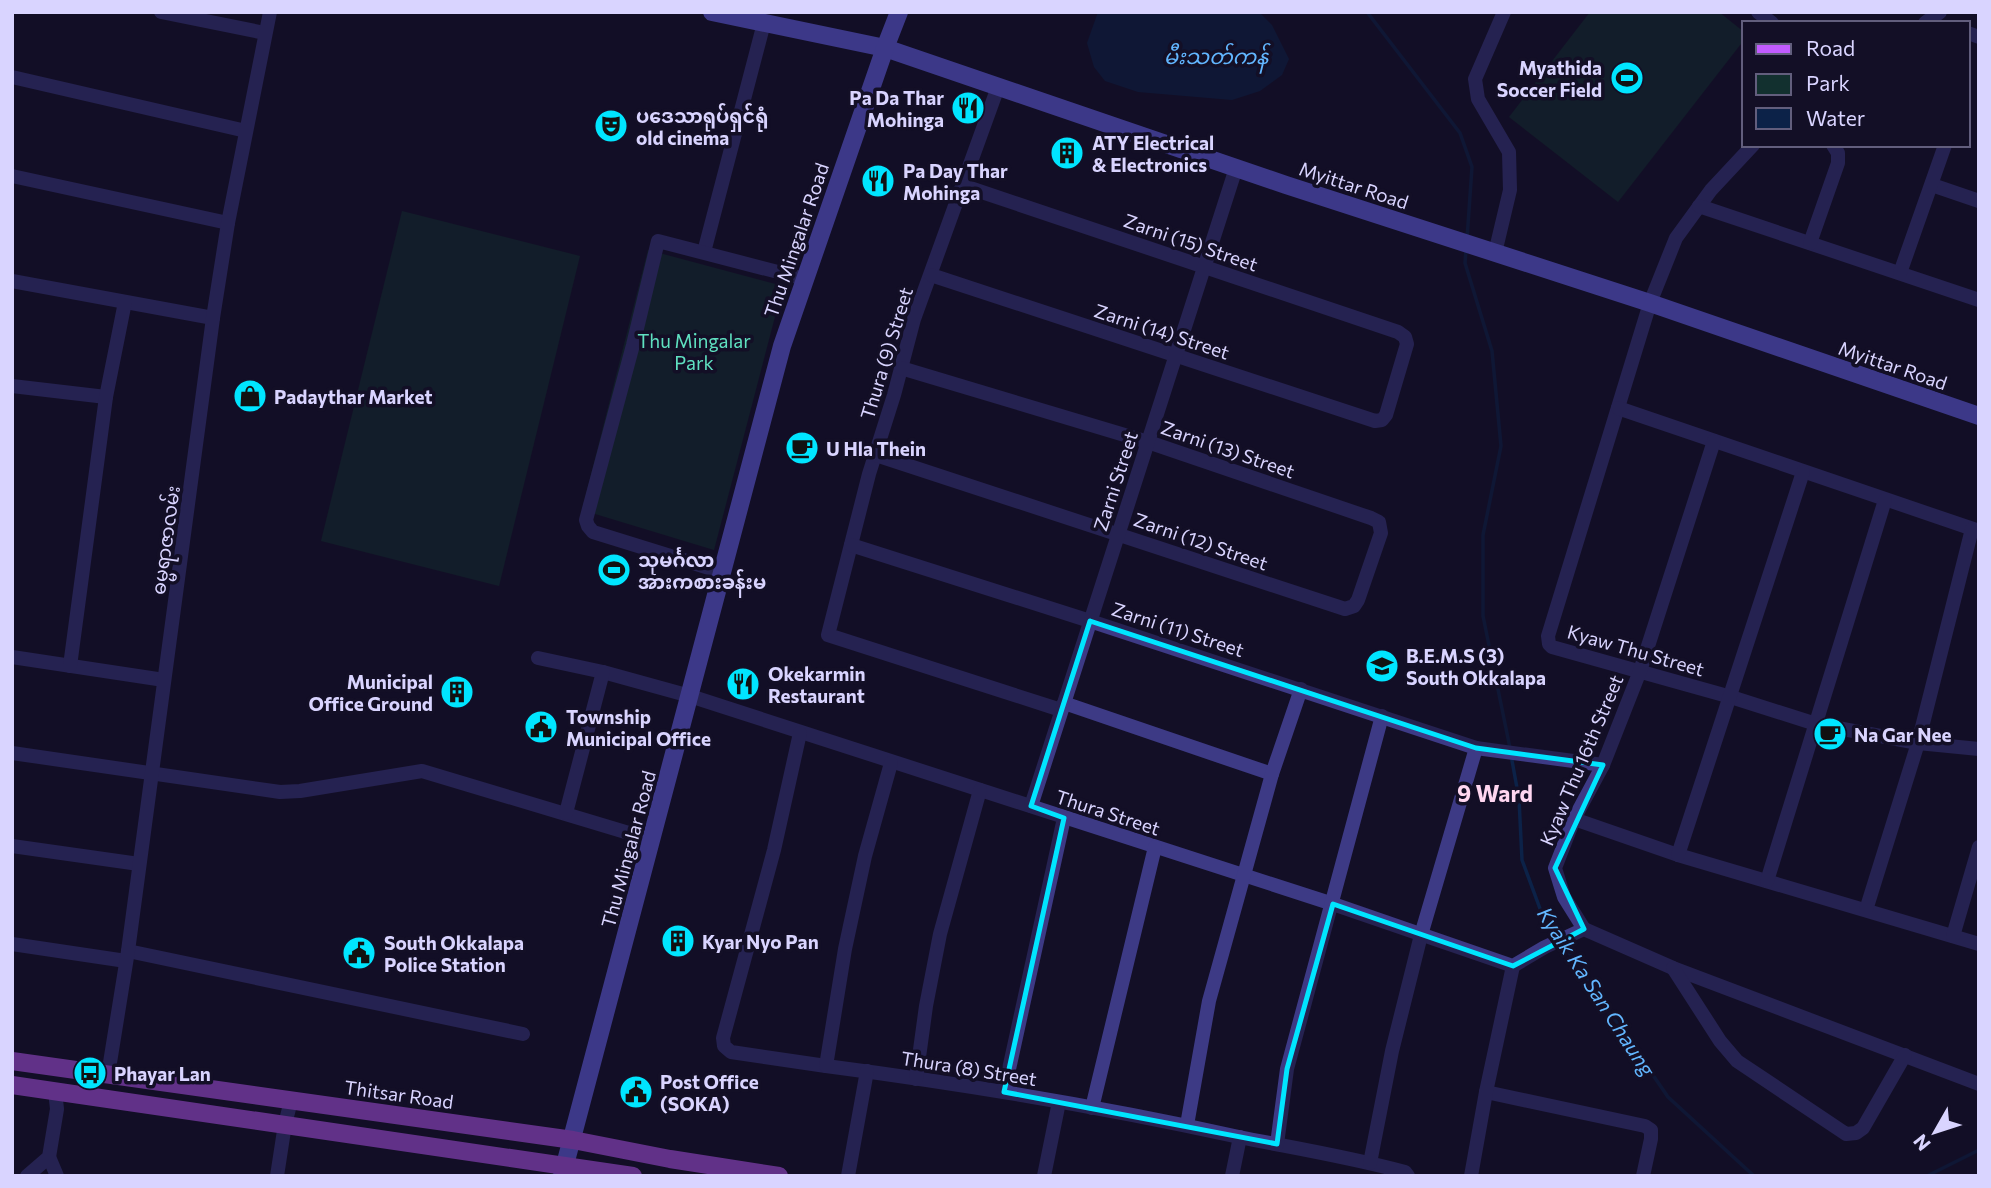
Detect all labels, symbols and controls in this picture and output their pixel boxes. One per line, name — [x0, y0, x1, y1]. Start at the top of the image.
legend — [1742, 21, 1970, 147]
text: Road — [1806, 35, 1855, 60]
water label: မီးသတ်ကန် — [1164, 42, 1271, 74]
place label: Myathida Soccer Field — [1497, 56, 1602, 101]
sports icon: Myathida Soccer Field — [1608, 59, 1646, 97]
text: Park — [1806, 70, 1850, 95]
place label: Pa Da Thar Mohinga — [849, 86, 944, 131]
restaurant icon: Pa Da Thar Mohinga — [949, 89, 987, 127]
place label: ပဒေသာရုပ်ရှင်ရုံ old cinema — [636, 103, 768, 149]
text: Water — [1806, 105, 1865, 130]
theatre icon: ပဒေသာရုပ်ရှင်ရုံ old cinema — [592, 107, 630, 145]
place label: ATY Electrical & Electronics — [1092, 131, 1214, 176]
building icon: ATY Electrical & Electronics — [1048, 134, 1086, 172]
street label: Myittar Road — [1297, 157, 1411, 213]
place label: Pa Day Thar Mohinga — [903, 159, 1008, 204]
street label: Thu Mingalar Road — [759, 160, 833, 320]
restaurant icon: Pa Day Thar Mohinga — [859, 162, 897, 200]
street label: Zarni (15) Street — [1121, 208, 1261, 276]
street label: Thura (9) Street — [855, 284, 917, 422]
street label: Zarni (14) Street — [1092, 298, 1233, 364]
park label: Thu Mingalar Park — [637, 329, 751, 374]
street label: Myittar Road — [1836, 336, 1950, 394]
shop icon: Padaythar Market — [231, 377, 269, 415]
place label: Padaythar Market — [274, 385, 433, 408]
street label: Zarni (13) Street — [1158, 415, 1298, 483]
street label: Zarni Street — [1088, 428, 1142, 534]
cafe icon: U Hla Thein — [783, 429, 821, 467]
place label: U Hla Thein — [826, 437, 926, 460]
street label: ဓမ္မရာဇာလမ်း — [144, 484, 189, 597]
street label: Zarni (12) Street — [1131, 507, 1271, 575]
place label: သုမင်္ဂလာ အားကစားခန်းမ — [638, 547, 766, 598]
sports icon: သုမင်္ဂလာ အားကစားခန်းမ — [595, 551, 633, 589]
street label: Zarni (11) Street — [1109, 597, 1247, 661]
street label: Kyaw Thu Street — [1565, 619, 1707, 681]
place label: B.E.M.S (3) South Okkalapa — [1406, 644, 1546, 689]
school or university icon: B.E.M.S (3) South Okkalapa — [1363, 647, 1401, 685]
place label: Okekarmin Restaurant — [768, 662, 866, 707]
restaurant icon: Okekarmin Restaurant — [724, 665, 762, 703]
place label: Municipal Office Ground — [309, 670, 433, 715]
street label: Kyaw Thu 16th Street — [1535, 671, 1627, 849]
building icon: Municipal Office Ground — [438, 673, 476, 711]
place label: Township Municipal Office — [566, 705, 711, 750]
public building icon: Township Municipal Office — [522, 708, 560, 746]
cafe icon: Na Gar Nee — [1811, 715, 1849, 753]
place label: Na Gar Nee — [1854, 723, 1951, 746]
street label: Thu Mingalar Road — [596, 768, 660, 930]
district label: 9 Ward — [1457, 779, 1533, 807]
street label: Thura Street — [1053, 784, 1163, 840]
water label: Kyaik Ka San Chaung — [1533, 902, 1662, 1082]
building icon: Kyar Nyo Pan — [659, 922, 697, 960]
place label: Kyar Nyo Pan — [702, 930, 819, 953]
place label: South Okkalapa Police Station — [384, 931, 524, 976]
public building icon: South Okkalapa Police Station — [340, 934, 378, 972]
street label: Thura (8) Street — [900, 1046, 1039, 1090]
bus stop icon: Phayar Lan — [71, 1054, 109, 1092]
place label: Phayar Lan — [114, 1062, 211, 1085]
place label: Post Office (SOKA) — [660, 1070, 759, 1115]
public building icon: Post Office (SOKA) — [617, 1073, 655, 1111]
street label: Thitsar Road — [343, 1075, 455, 1113]
north arrow — [1900, 1097, 1970, 1167]
text: N — [1908, 1130, 1935, 1156]

